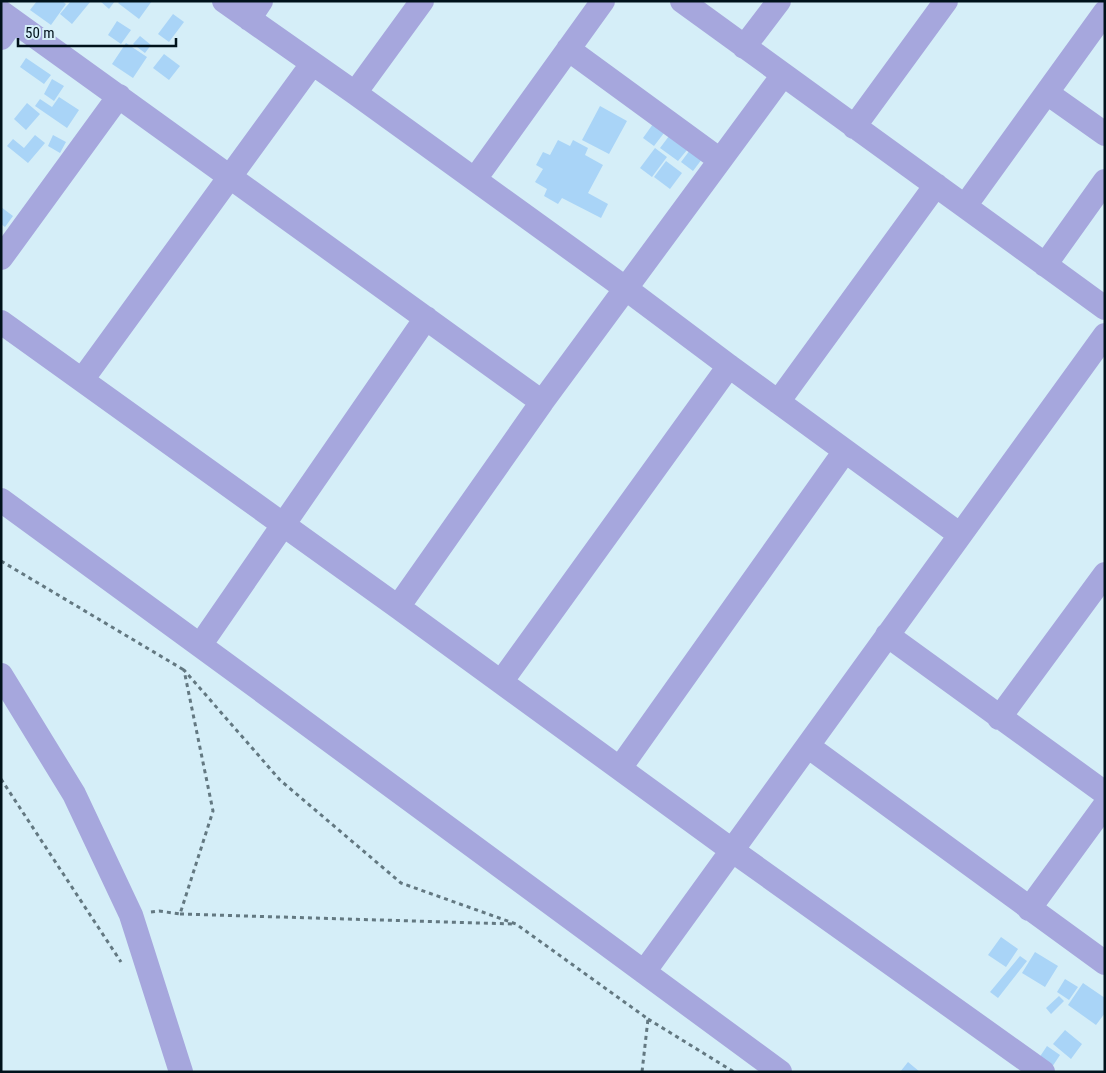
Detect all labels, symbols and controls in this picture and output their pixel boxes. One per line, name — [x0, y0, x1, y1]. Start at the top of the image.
scale bar — [18, 15, 175, 47]
text: 50 m — [25, 24, 55, 42]

